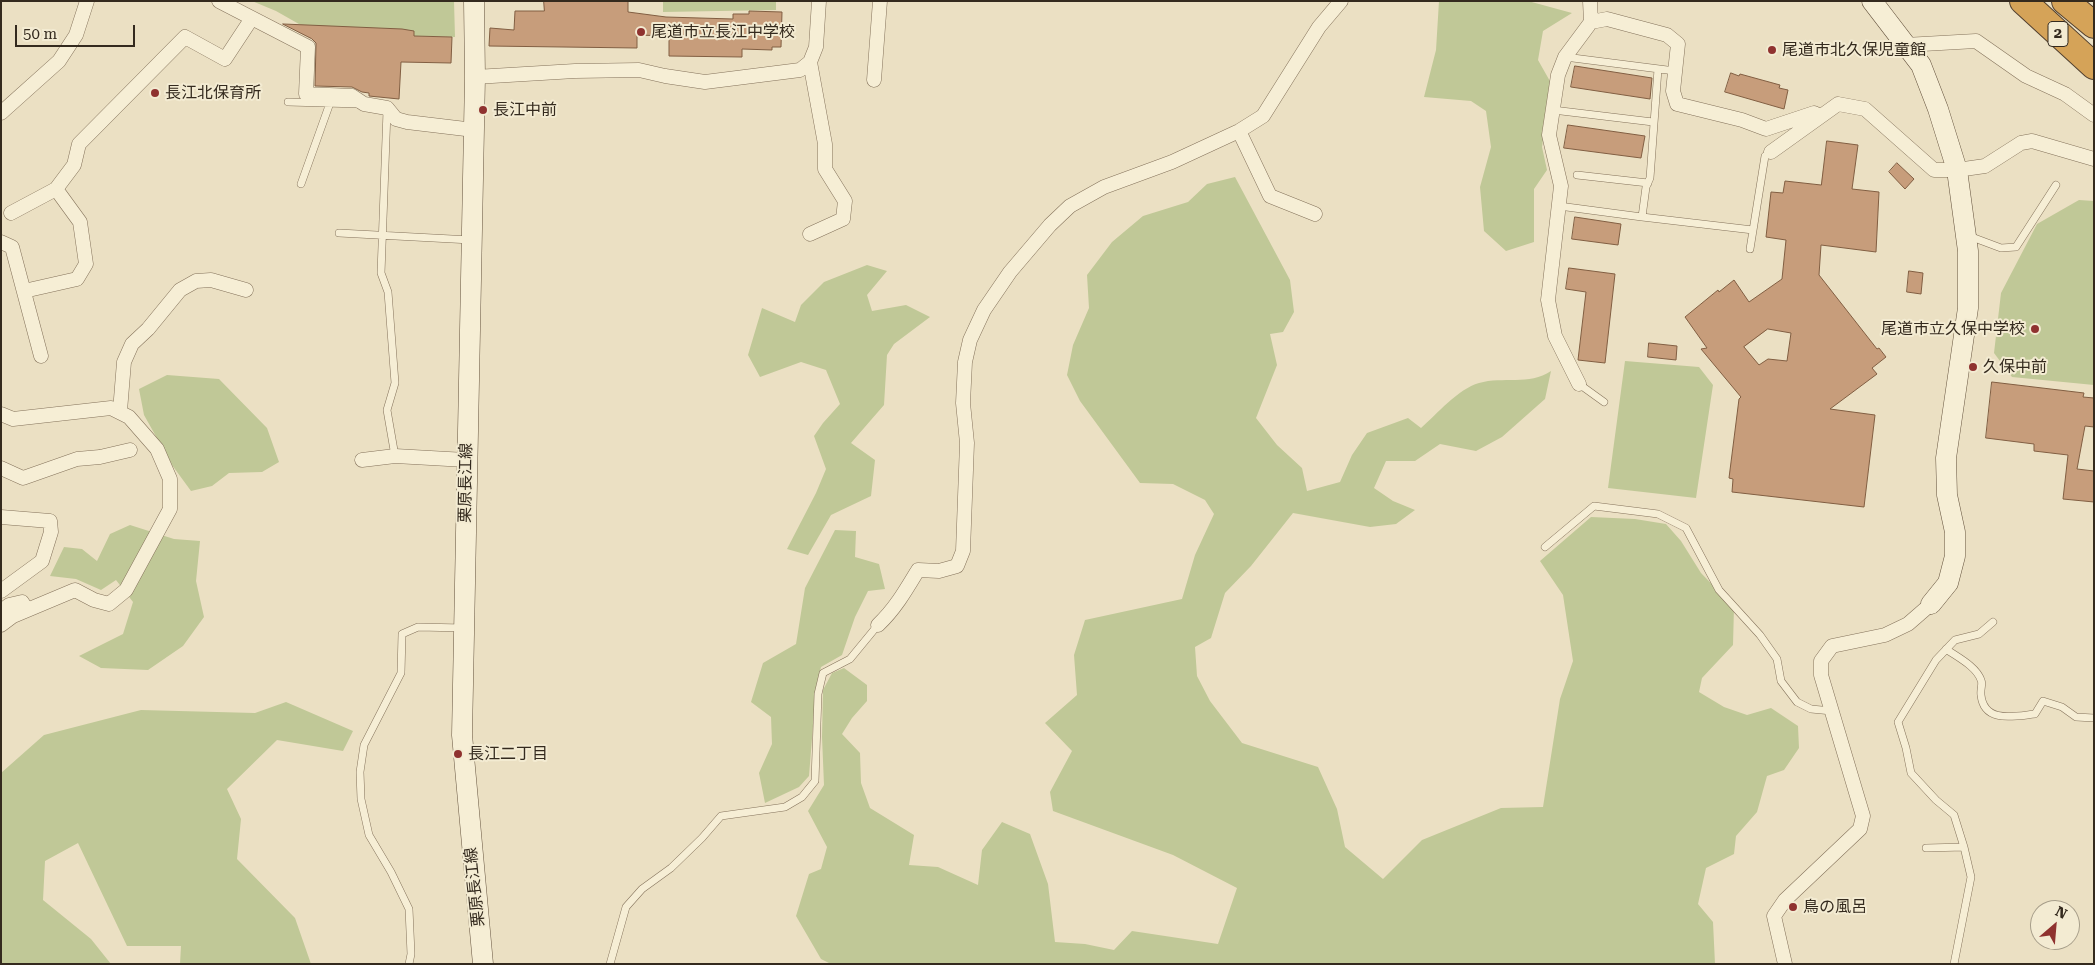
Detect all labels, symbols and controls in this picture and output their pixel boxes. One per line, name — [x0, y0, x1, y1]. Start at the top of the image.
scale bar — [18, 15, 138, 47]
place label: 尾道市立長江中学校 — [651, 22, 795, 42]
road number: 2 — [2048, 22, 2068, 46]
text: 50 m — [23, 25, 57, 43]
marker: 尾道市立長江中学校 — [635, 26, 647, 38]
place label: 尾道市北久保児童館 — [1782, 40, 1926, 60]
marker: 尾道市北久保児童館 — [1766, 44, 1778, 56]
place label: 長江北保育所 — [165, 83, 261, 103]
marker: 長江北保育所 — [149, 87, 161, 99]
place label: 長江中前 — [493, 100, 557, 120]
marker: 長江中前 — [477, 104, 489, 116]
place label: 尾道市立久保中学校 — [1881, 319, 2025, 339]
marker: 尾道市立久保中学校 — [2029, 323, 2041, 335]
place label: 久保中前 — [1983, 357, 2047, 377]
marker: 久保中前 — [1967, 361, 1979, 373]
street label: 栗原長江線 — [456, 443, 476, 523]
place label: 長江二丁目 — [468, 744, 548, 764]
marker: 長江二丁目 — [452, 748, 464, 760]
street label: 栗原長江線 — [461, 846, 489, 928]
place label: 鳥の風呂 — [1803, 897, 1867, 917]
north arrow — [2030, 900, 2080, 950]
marker: 鳥の風呂 — [1787, 901, 1799, 913]
text: N — [2053, 903, 2070, 922]

